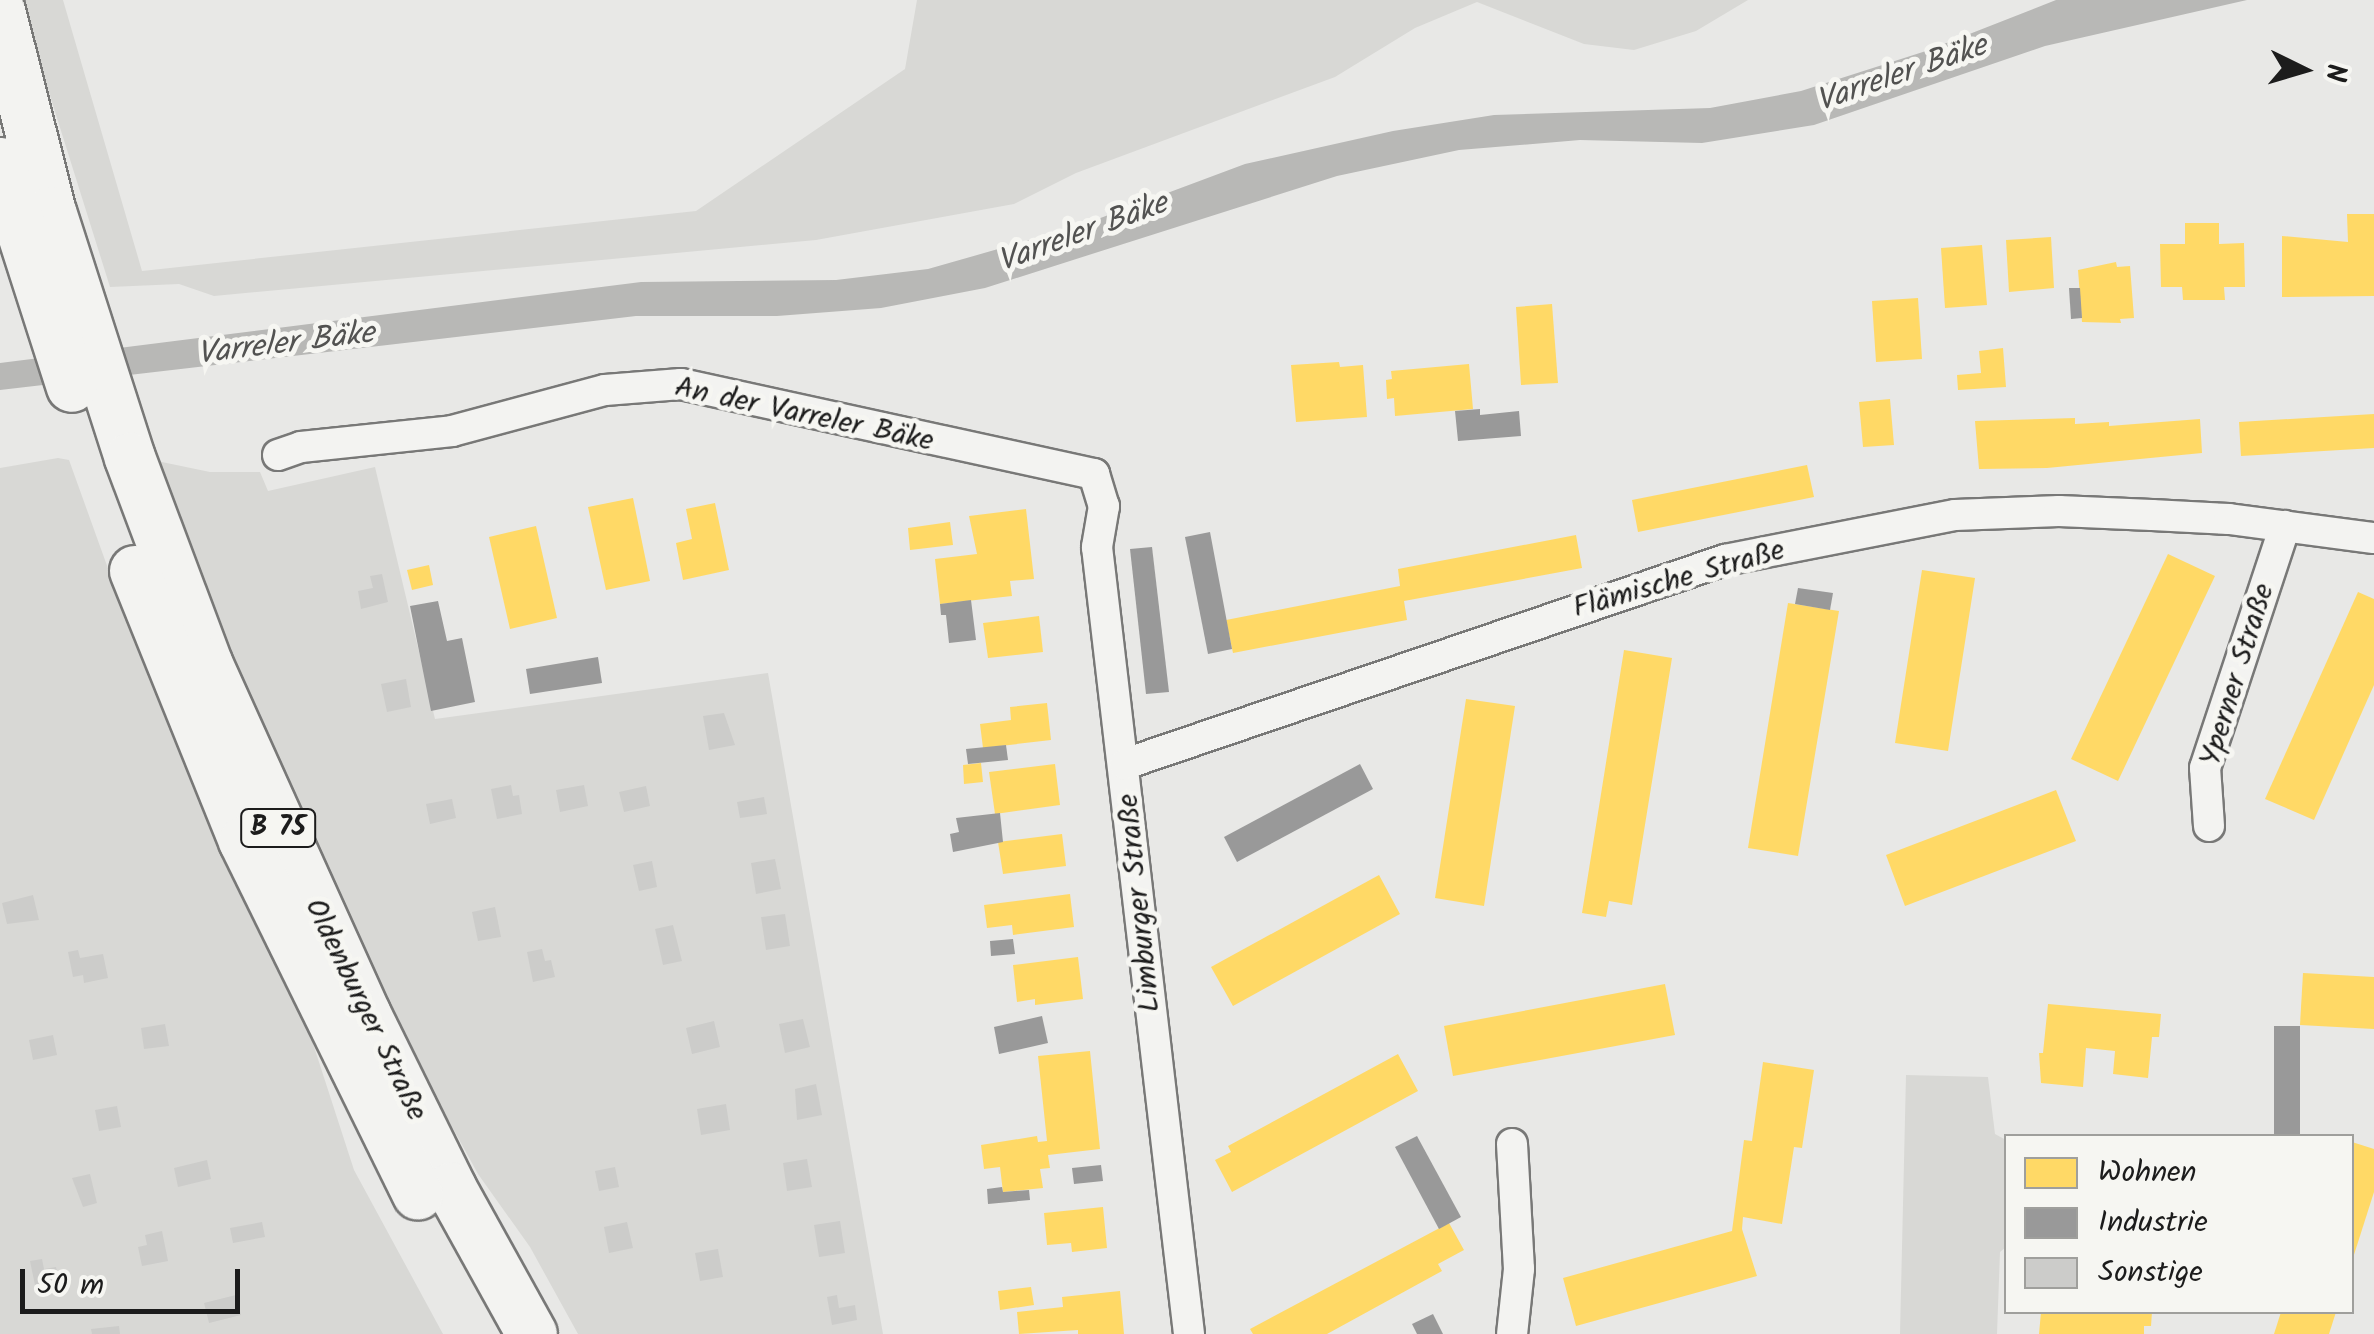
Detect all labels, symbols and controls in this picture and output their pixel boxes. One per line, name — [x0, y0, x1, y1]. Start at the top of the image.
north arrow — [2254, 20, 2354, 120]
water label: Varreler Bäke — [1812, 28, 1992, 122]
text: N — [2311, 62, 2358, 83]
water label: Varreler Bäke — [993, 185, 1173, 283]
water label: Varreler Bäke — [195, 315, 377, 375]
street label: An der Varreler Bäke — [671, 370, 937, 460]
street label: Flämische Straße — [1569, 533, 1789, 627]
street label: Yperner Straße — [2193, 579, 2283, 771]
street label: Limburger Straße — [1111, 792, 1169, 1014]
road number: B 75 — [238, 805, 318, 851]
street label: Oldenburger Straße — [296, 893, 434, 1127]
legend — [2004, 1134, 2354, 1314]
text: Wohnen — [2098, 1149, 2197, 1197]
text: Industrie — [2098, 1199, 2208, 1247]
scale bar — [25, 1249, 245, 1311]
text: Sonstige — [2098, 1249, 2203, 1297]
text: 50 m — [37, 1262, 104, 1310]

